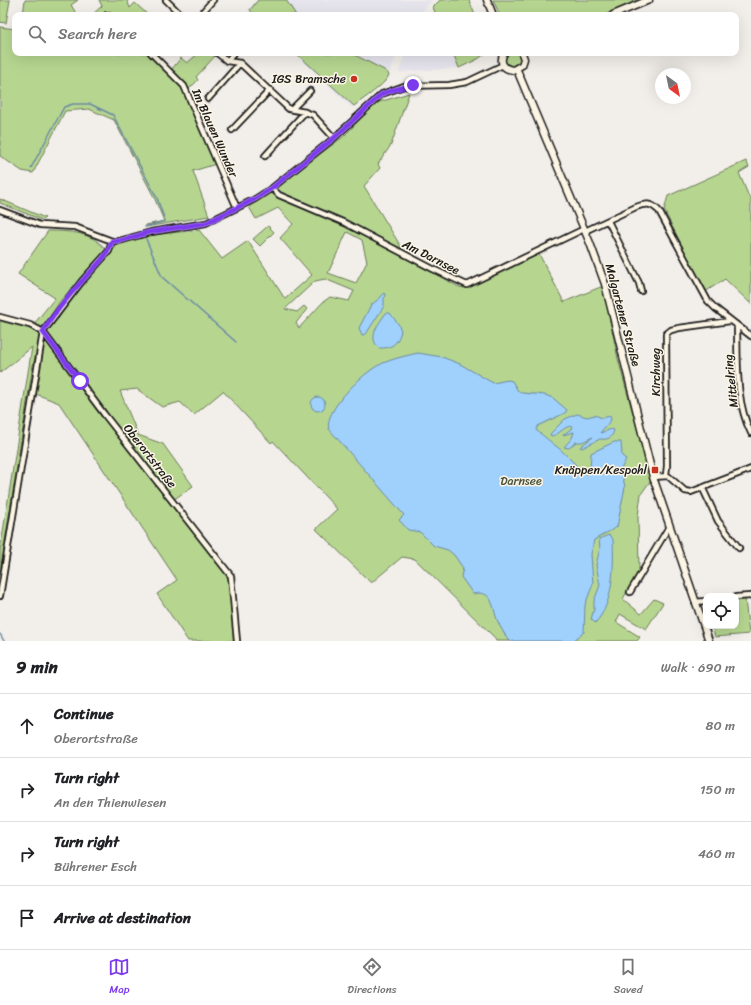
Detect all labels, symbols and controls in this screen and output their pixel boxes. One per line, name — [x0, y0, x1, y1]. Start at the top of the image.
search box — [12, 12, 739, 56]
text: Search here — [58, 21, 137, 47]
icon: search — [26, 23, 48, 45]
place label: IGS Bramsche — [271, 68, 346, 90]
north arrow — [655, 68, 691, 104]
marker: IGS Bramsche — [349, 74, 359, 84]
route end — [404, 76, 422, 94]
street label: Im Blauen Wunder — [185, 84, 245, 182]
street label: Am Darnsee — [397, 233, 464, 281]
street label: Malgartener Straße — [599, 261, 647, 369]
street label: Kirchweg — [645, 348, 667, 396]
street label: Mittelring — [717, 353, 745, 409]
route start — [71, 372, 89, 390]
street label: Oberortstraße — [117, 419, 183, 493]
place label: Knäppen/Kespohl — [555, 459, 648, 481]
marker: Knäppen/Kespohl — [650, 465, 660, 475]
park label: Darnsee — [500, 470, 542, 492]
map controls — [703, 593, 739, 629]
button: locate — [703, 593, 739, 629]
text: 9 min — [16, 652, 58, 682]
text: Walk · 690 m — [661, 656, 735, 679]
text: Continue — [54, 701, 114, 727]
text: 80 m — [706, 714, 735, 737]
icon: ahead — [16, 715, 38, 737]
text: Oberortstraße — [54, 727, 138, 750]
text: Turn right — [54, 765, 119, 791]
text: 150 m — [700, 778, 735, 801]
icon: right — [16, 779, 38, 801]
text: An den Thienwiesen — [54, 791, 166, 814]
text: Turn right — [54, 829, 119, 855]
text: 460 m — [698, 842, 735, 865]
icon: right — [16, 843, 38, 865]
text: Bührener Esch — [54, 855, 137, 878]
text: Arrive at destination — [54, 905, 191, 931]
icon: arrive — [16, 907, 38, 929]
tab: Map — [108, 956, 130, 999]
tab: Directions — [347, 956, 397, 999]
tab: Saved — [614, 956, 643, 999]

